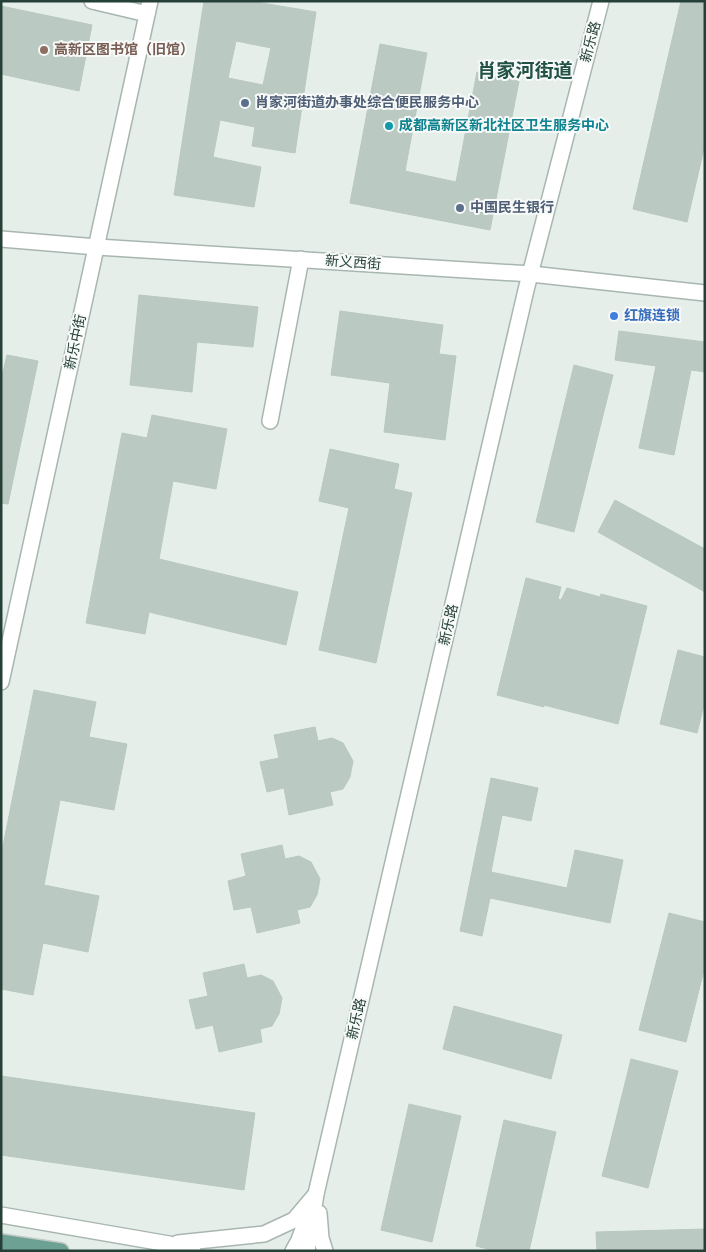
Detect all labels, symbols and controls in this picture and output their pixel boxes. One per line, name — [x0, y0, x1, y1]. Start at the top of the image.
street label: 新乐路 — [576, 19, 606, 65]
place label: 高新区图书馆（旧馆） — [54, 40, 194, 60]
marker: 高新区图书馆（旧馆） — [38, 44, 50, 56]
district label: 肖家河街道 — [477, 58, 573, 85]
place label: 肖家河街道办事处综合便民服务中心 — [255, 93, 479, 113]
marker: 肖家河街道办事处综合便民服务中心 — [239, 97, 251, 109]
place label: 成都高新区新北社区卫生服务中心 — [399, 116, 609, 136]
marker: 成都高新区新北社区卫生服务中心 — [383, 120, 395, 132]
place label: 中国民生银行 — [470, 198, 554, 218]
marker: 中国民生银行 — [454, 202, 466, 214]
street label: 新义西街 — [324, 251, 382, 275]
place label: 红旗连锁 — [624, 306, 680, 326]
marker: 红旗连锁 — [608, 310, 620, 322]
street label: 新乐中街 — [60, 313, 92, 371]
street label: 新乐路 — [435, 602, 463, 648]
street label: 新乐路 — [343, 996, 371, 1042]

